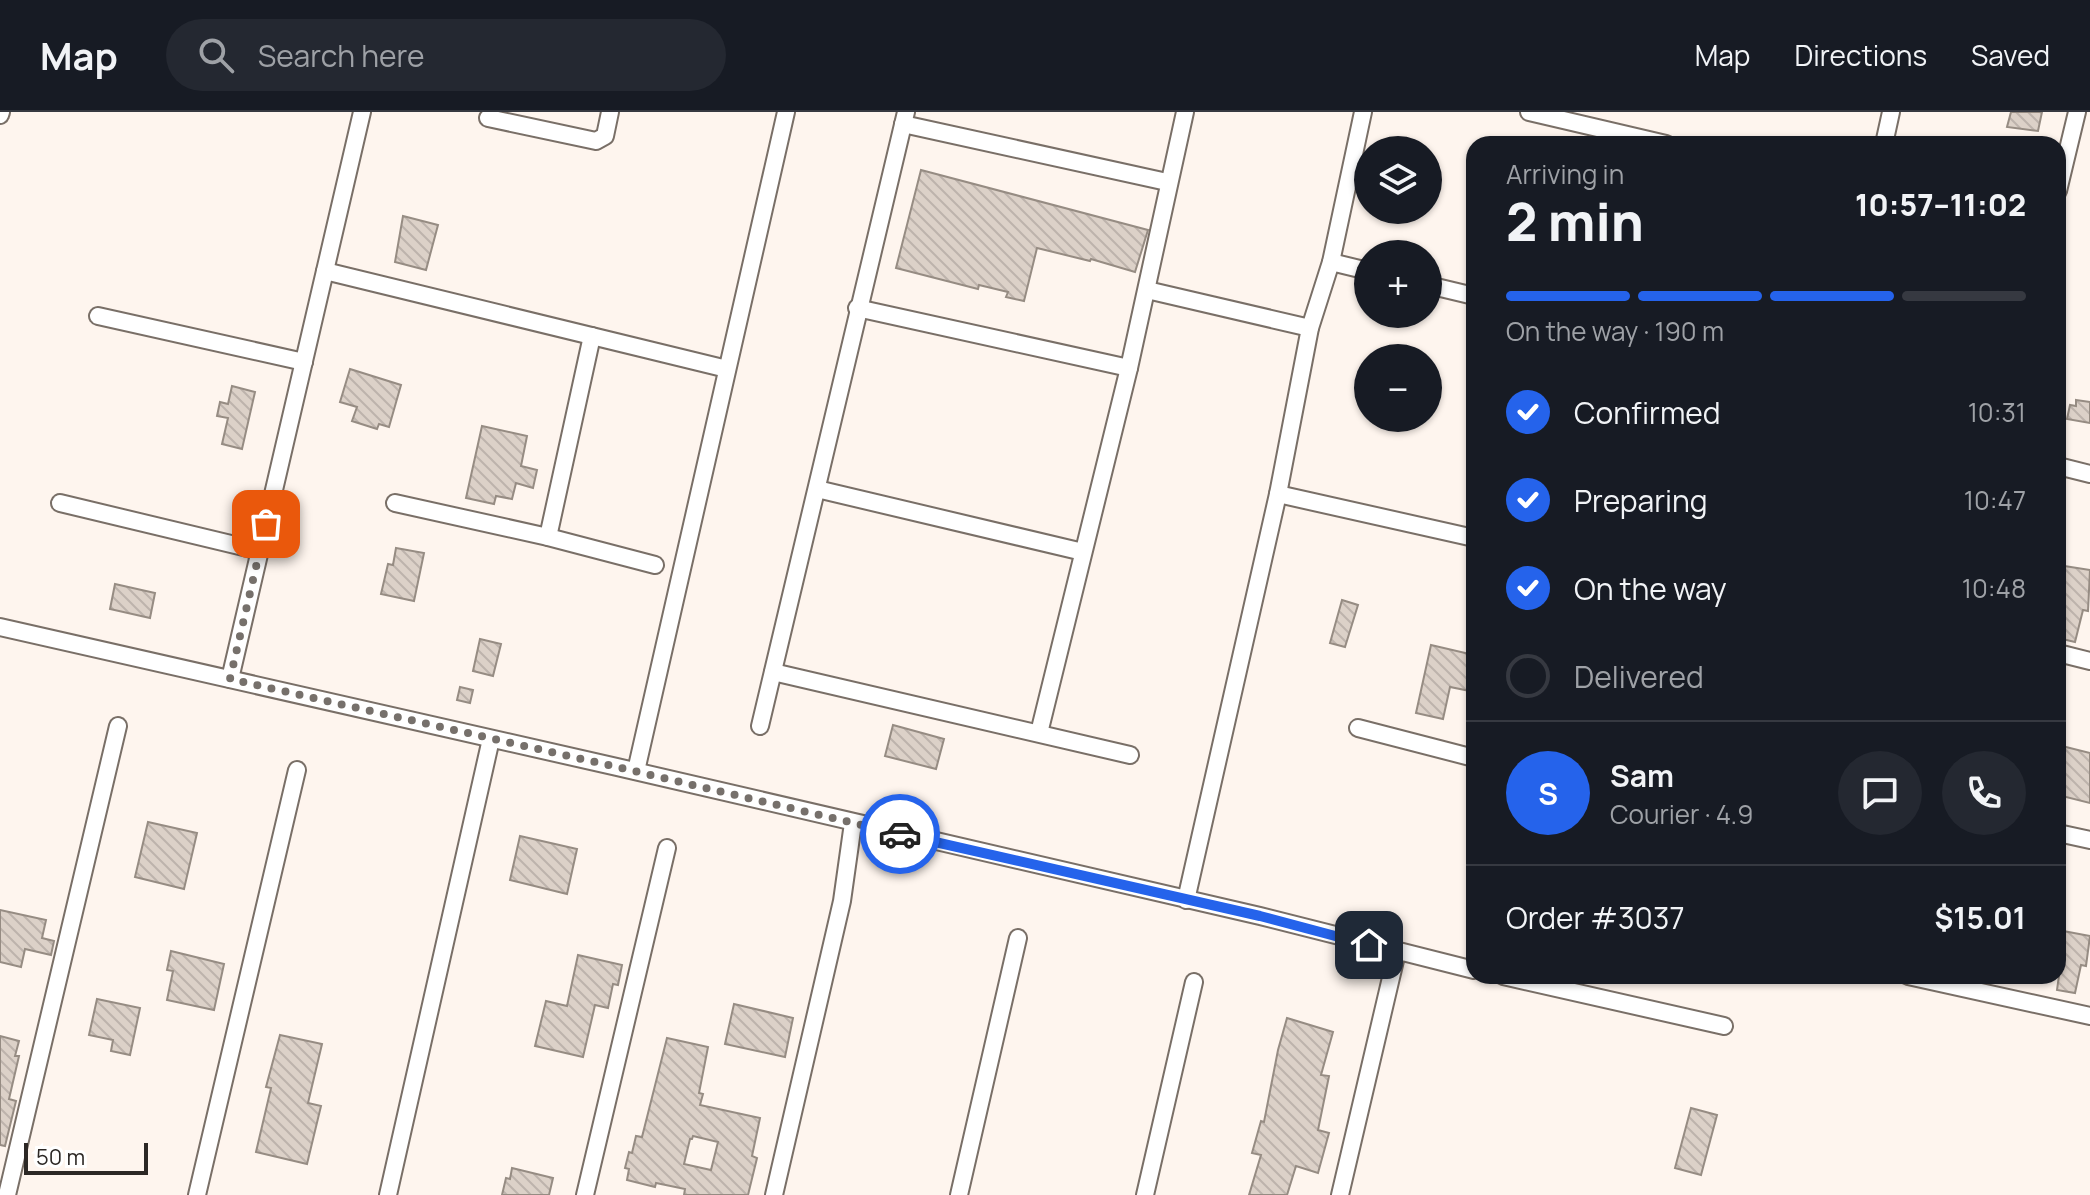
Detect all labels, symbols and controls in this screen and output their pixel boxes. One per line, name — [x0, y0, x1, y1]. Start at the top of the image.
search box — [166, 19, 726, 91]
text: Map — [40, 29, 118, 81]
icon: search — [194, 33, 238, 77]
text: Search here — [258, 35, 425, 76]
text: Map — [1695, 36, 1750, 74]
text: Directions — [1794, 36, 1927, 74]
text: Saved — [1971, 36, 2050, 74]
map controls — [1354, 136, 1442, 432]
button: layers — [1354, 136, 1442, 224]
text: Arriving in — [1506, 156, 1624, 192]
text: 10:57–11:02 — [1855, 184, 2026, 225]
text: 2 min — [1506, 186, 1644, 257]
button: + — [1354, 240, 1442, 328]
text: On the way · 190 m — [1506, 313, 1724, 349]
button: − — [1354, 344, 1442, 432]
icon: check — [1506, 390, 1550, 434]
text: Confirmed — [1574, 392, 1721, 433]
text: 10:31 — [1968, 394, 2026, 430]
icon: check — [1506, 478, 1550, 522]
text: Preparing — [1574, 480, 1708, 521]
text: 10:47 — [1964, 482, 2026, 518]
pin — [232, 490, 300, 558]
icon: bag — [244, 502, 288, 546]
icon: check — [1506, 566, 1550, 610]
text: On the way — [1574, 568, 1727, 609]
text: 10:48 — [1962, 570, 2026, 606]
text: Delivered — [1574, 656, 1704, 697]
button: chat — [1838, 751, 1922, 835]
button: phone — [1942, 751, 2026, 835]
text: Sam — [1610, 755, 1674, 796]
text: S — [1538, 773, 1558, 814]
courier — [860, 794, 940, 874]
text: Courier · 4.9 — [1610, 796, 1753, 832]
icon: car — [878, 812, 922, 856]
text: Order #3037 — [1506, 897, 1685, 938]
text: $15.01 — [1934, 897, 2026, 938]
pin — [1335, 911, 1403, 979]
icon: home — [1347, 923, 1391, 967]
scale bar — [24, 1139, 148, 1175]
text: 50 m — [36, 1142, 85, 1172]

